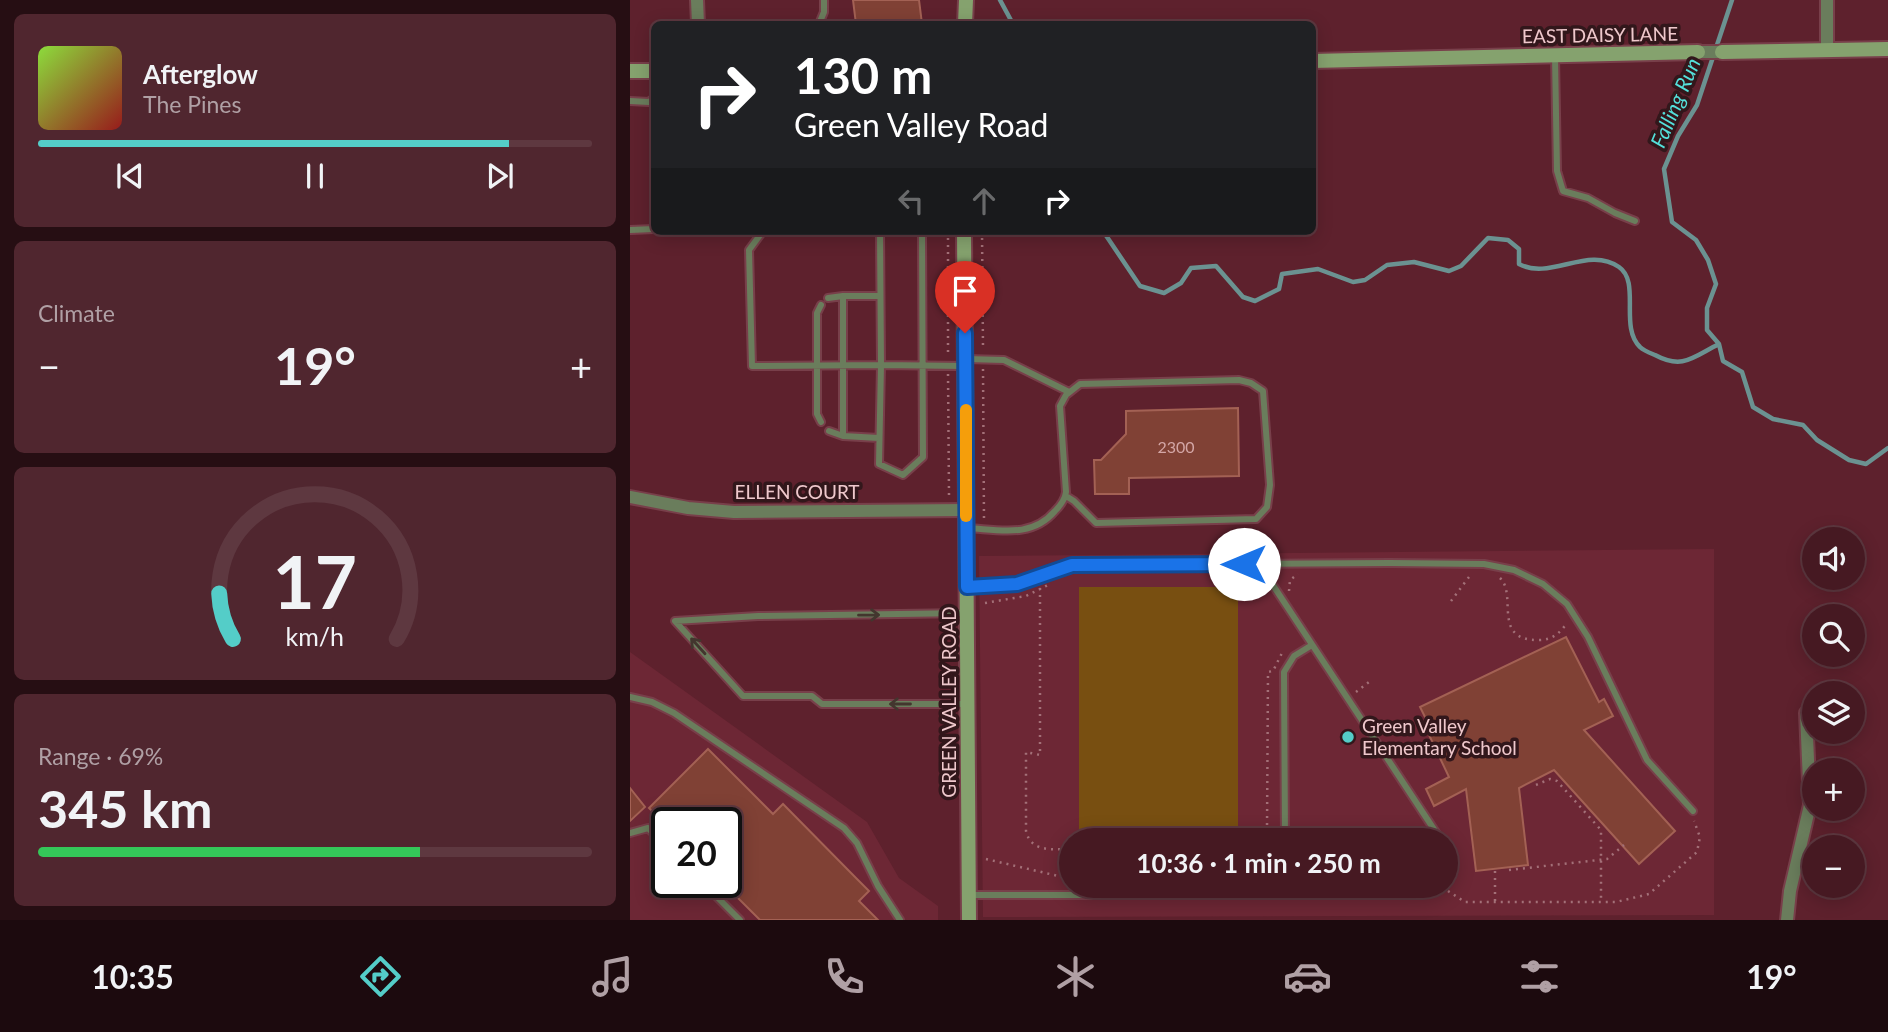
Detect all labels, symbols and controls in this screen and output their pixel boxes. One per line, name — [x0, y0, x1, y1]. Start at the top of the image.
street label: EAST DAISY LANE — [1522, 22, 1678, 47]
text: 130 m — [794, 46, 932, 104]
icon: right — [679, 49, 770, 140]
water label: Falling Run — [1644, 54, 1705, 151]
text: Afterglow — [143, 58, 258, 90]
text: The Pines — [143, 90, 241, 118]
text: Green Valley Road — [794, 105, 1048, 144]
icon: previous — [111, 157, 149, 195]
icon: pause — [296, 157, 334, 195]
icon: next — [481, 157, 519, 195]
icon: left — [892, 182, 930, 220]
icon: ahead — [965, 182, 1003, 220]
icon: right — [1038, 182, 1076, 220]
pin — [935, 261, 995, 333]
icon: arrive — [946, 272, 984, 310]
text: Climate — [38, 299, 115, 327]
text: 19° — [274, 334, 356, 396]
text: − — [38, 343, 60, 389]
text: + — [570, 343, 592, 389]
house number: 2300 — [1157, 437, 1195, 456]
street label: ELLEN COURT — [734, 480, 860, 503]
position arrow — [1207, 527, 1281, 601]
map controls — [1802, 527, 1865, 898]
button: sound — [1802, 527, 1865, 590]
text: 17 — [273, 538, 357, 626]
button: search — [1802, 604, 1865, 667]
street label: GREEN VALLEY ROAD — [937, 606, 960, 798]
one-way arrow — [857, 608, 880, 622]
text: km/h — [286, 621, 344, 651]
one-way arrow — [690, 637, 706, 655]
button: layers — [1802, 681, 1865, 744]
one-way arrow — [888, 697, 911, 711]
place label: Green Valley Elementary School — [1362, 714, 1517, 759]
marker: Green Valley Elementary School — [1340, 729, 1356, 745]
text: Range · 69% — [38, 742, 163, 770]
button: + — [1802, 758, 1865, 821]
text: 345 km — [38, 777, 212, 839]
speed limit sign: 20 — [651, 807, 742, 898]
button: − — [1802, 835, 1865, 898]
text: 10:36 · 1 min · 250 m — [1136, 847, 1381, 879]
icon: directions — [356, 952, 405, 1001]
icon: music — [588, 952, 637, 1001]
icon: phone — [820, 952, 869, 1001]
icon: climate — [1051, 952, 1100, 1001]
icon: car — [1283, 952, 1332, 1001]
icon: filters — [1515, 952, 1564, 1001]
text: 10:35 — [91, 957, 174, 996]
text: 19° — [1746, 957, 1797, 996]

